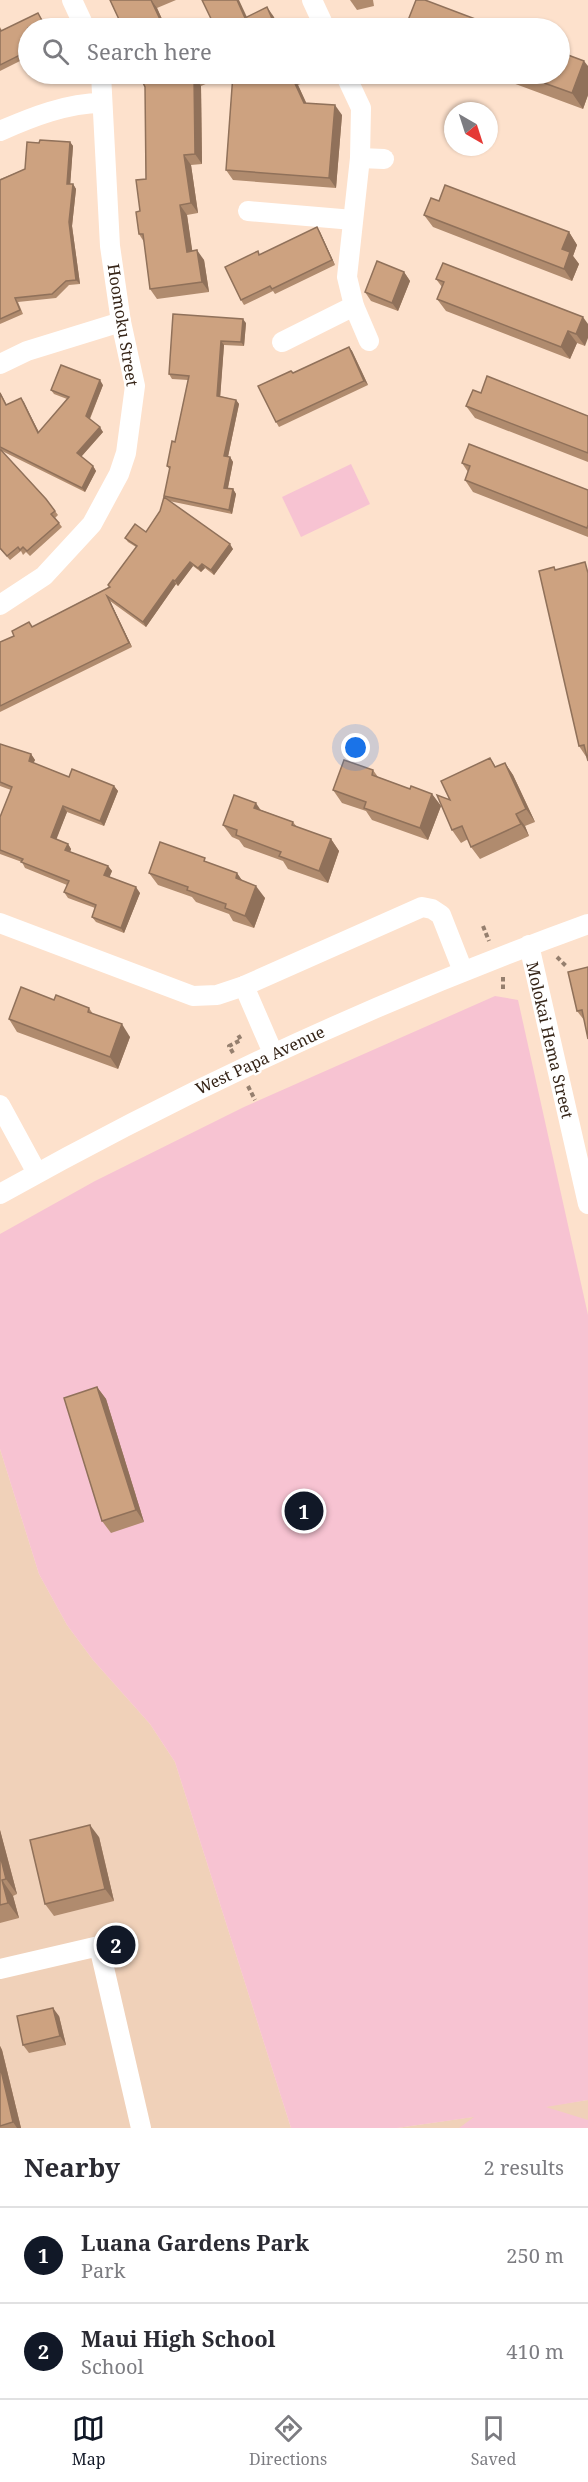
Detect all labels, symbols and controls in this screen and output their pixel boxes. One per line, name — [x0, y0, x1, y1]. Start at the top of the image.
search box — [18, 18, 570, 84]
icon: search — [39, 35, 72, 68]
text: Search here — [87, 36, 212, 66]
north arrow — [444, 102, 498, 156]
street label: Hoomoku Street — [102, 262, 144, 388]
your location — [341, 733, 370, 762]
street label: Molokai Hema Street — [521, 959, 579, 1121]
street label: West Papa Avenue — [192, 1020, 328, 1100]
pin: 1 — [284, 1488, 324, 1534]
pin: 2 — [96, 1922, 136, 1968]
text: Nearby — [24, 2149, 120, 2185]
text: 2 results — [484, 2154, 564, 2181]
text: Luana Gardens Park — [81, 2227, 309, 2257]
text: 1 — [38, 2242, 49, 2269]
text: 250 m — [506, 2242, 564, 2269]
text: Park — [81, 2257, 125, 2284]
text: Maui High School — [81, 2323, 276, 2353]
text: 2 — [38, 2338, 49, 2365]
text: 410 m — [506, 2338, 564, 2365]
text: School — [81, 2353, 144, 2380]
tab: Map — [72, 2412, 106, 2470]
tab: Directions — [249, 2412, 327, 2470]
tab: Saved — [471, 2412, 516, 2470]

